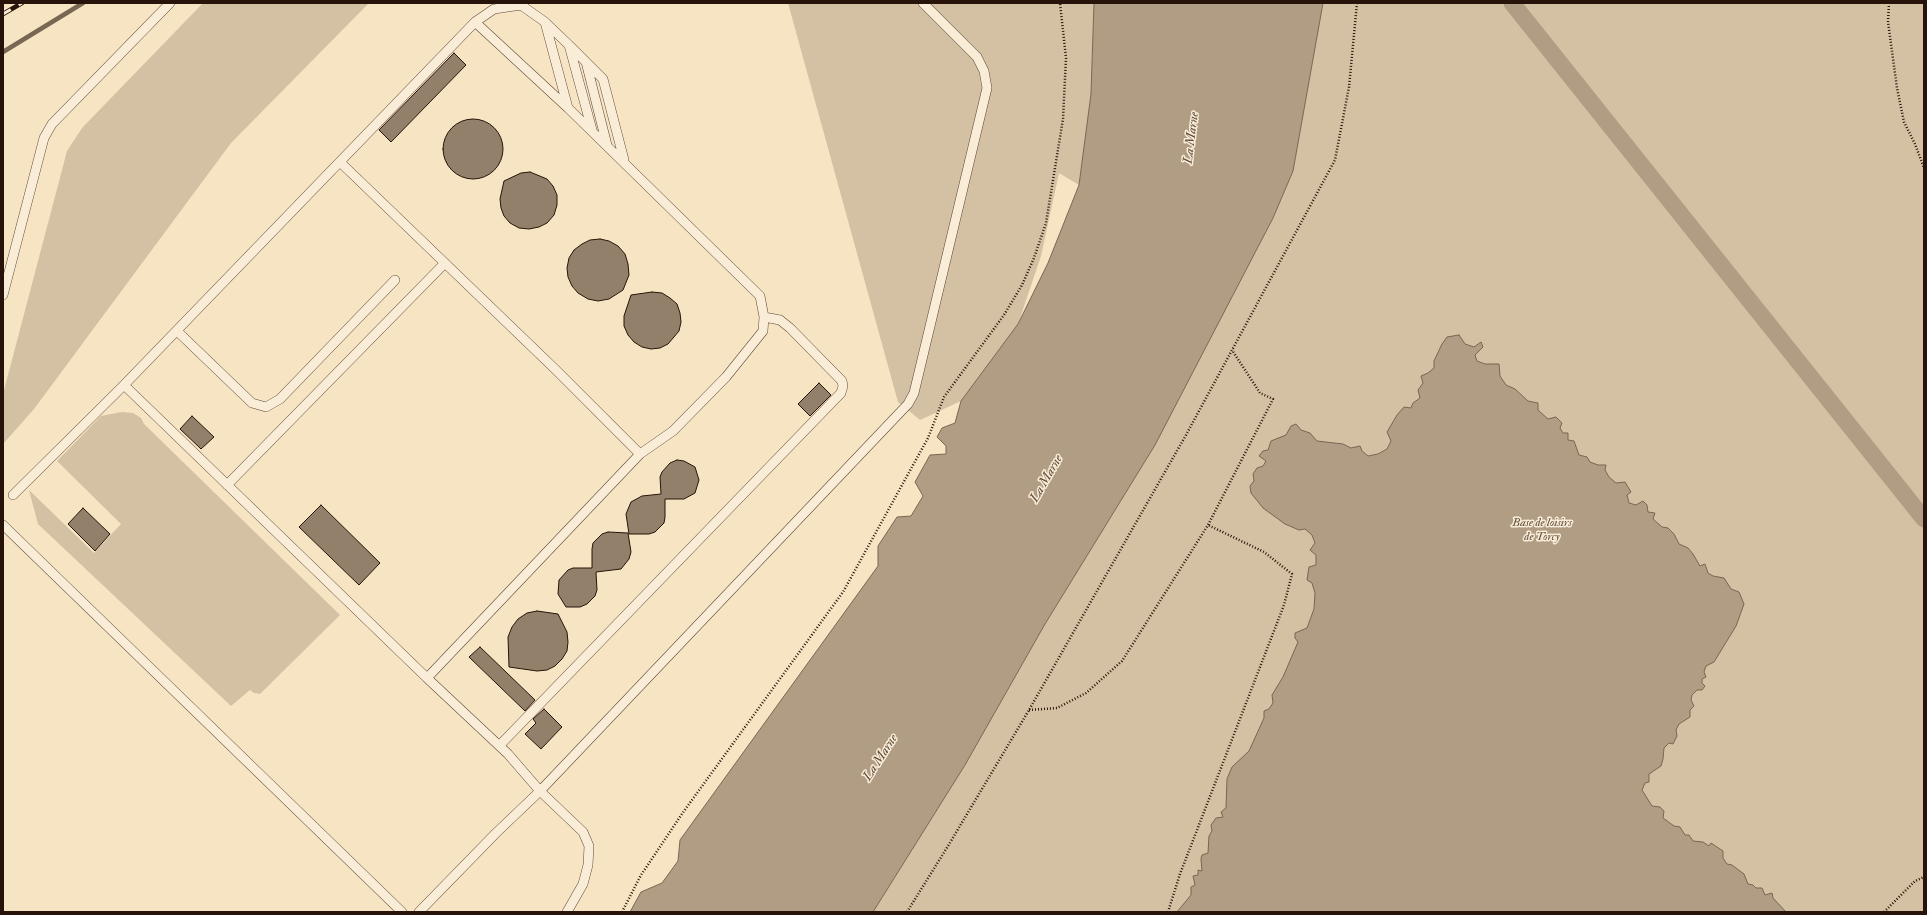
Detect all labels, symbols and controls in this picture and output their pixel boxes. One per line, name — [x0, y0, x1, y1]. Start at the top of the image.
water label: La Marne — [1181, 111, 1203, 165]
water label: La Marne — [1027, 453, 1067, 505]
park label: Base de loisirs de Torcy — [1512, 516, 1572, 544]
water label: La Marne — [860, 732, 902, 784]

